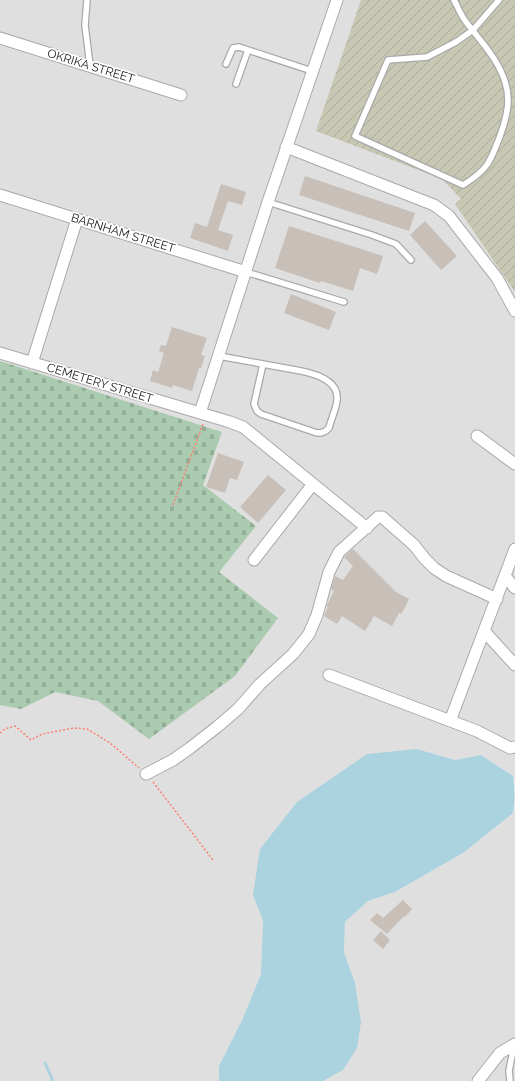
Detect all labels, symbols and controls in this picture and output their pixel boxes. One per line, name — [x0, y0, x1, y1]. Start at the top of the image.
street label: OKRIKA STREET — [46, 46, 137, 86]
street label: BARNHAM STREET — [69, 211, 177, 256]
street label: CEMETERY STREET — [45, 360, 155, 406]

